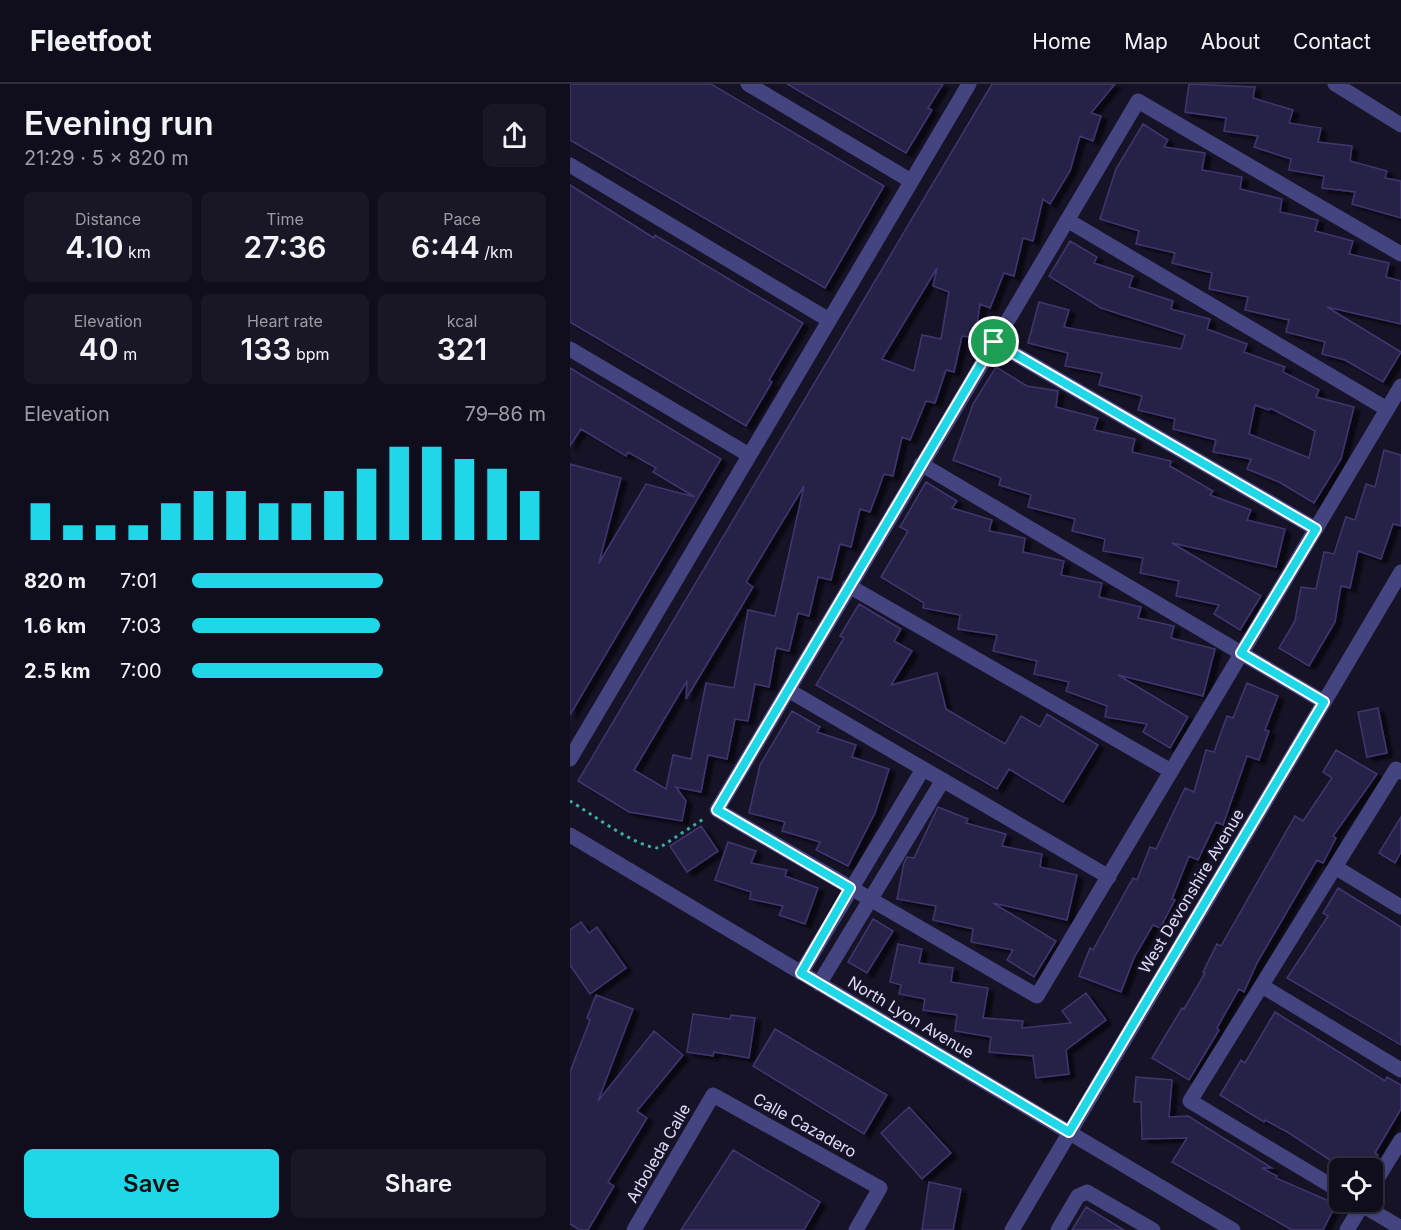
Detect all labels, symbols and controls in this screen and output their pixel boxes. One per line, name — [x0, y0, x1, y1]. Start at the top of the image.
text: Fleetfoot — [30, 24, 152, 58]
text: Home — [1032, 29, 1091, 54]
text: Map — [1124, 29, 1168, 54]
text: About — [1201, 29, 1260, 54]
text: Contact — [1293, 29, 1371, 54]
text: Evening run — [24, 103, 214, 143]
button: share — [483, 104, 546, 167]
text: 21:29 · 5 × 820 m — [24, 146, 189, 170]
text: Distance — [75, 209, 141, 229]
text: Time — [266, 209, 304, 229]
text: Pace — [443, 209, 481, 229]
text: 4.10 — [65, 229, 124, 265]
text: 27:36 — [244, 229, 326, 265]
text: 6:44 — [411, 229, 480, 265]
text: km — [124, 242, 151, 262]
text: /km — [480, 242, 513, 262]
text: Elevation — [74, 311, 142, 331]
text: Heart rate — [247, 311, 323, 331]
text: kcal — [447, 311, 477, 331]
pin — [968, 316, 1019, 367]
icon: arrive — [977, 325, 1010, 358]
text: 40 — [79, 331, 119, 367]
text: 133 — [241, 331, 291, 367]
text: 321 — [437, 331, 487, 367]
text: m — [119, 344, 137, 364]
text: bpm — [291, 344, 329, 364]
text: Elevation — [24, 402, 110, 426]
text: 79–86 m — [465, 402, 546, 426]
text: 820 m — [24, 569, 86, 593]
text: 7:01 — [120, 569, 157, 593]
text: 1.6 km — [24, 614, 86, 638]
text: 7:03 — [120, 614, 161, 638]
text: 2.5 km — [24, 659, 91, 683]
text: 7:00 — [120, 659, 162, 683]
street label: West Devonshire Avenue — [1134, 805, 1248, 977]
street label: North Lyon Avenue — [844, 971, 978, 1063]
street label: Calle Cazadero — [750, 1088, 860, 1162]
street label: Arboleda Calle — [622, 1100, 694, 1206]
button: Save — [24, 1149, 279, 1218]
button: Share — [291, 1149, 546, 1218]
map controls — [1329, 1158, 1383, 1212]
button: locate — [1329, 1158, 1383, 1212]

